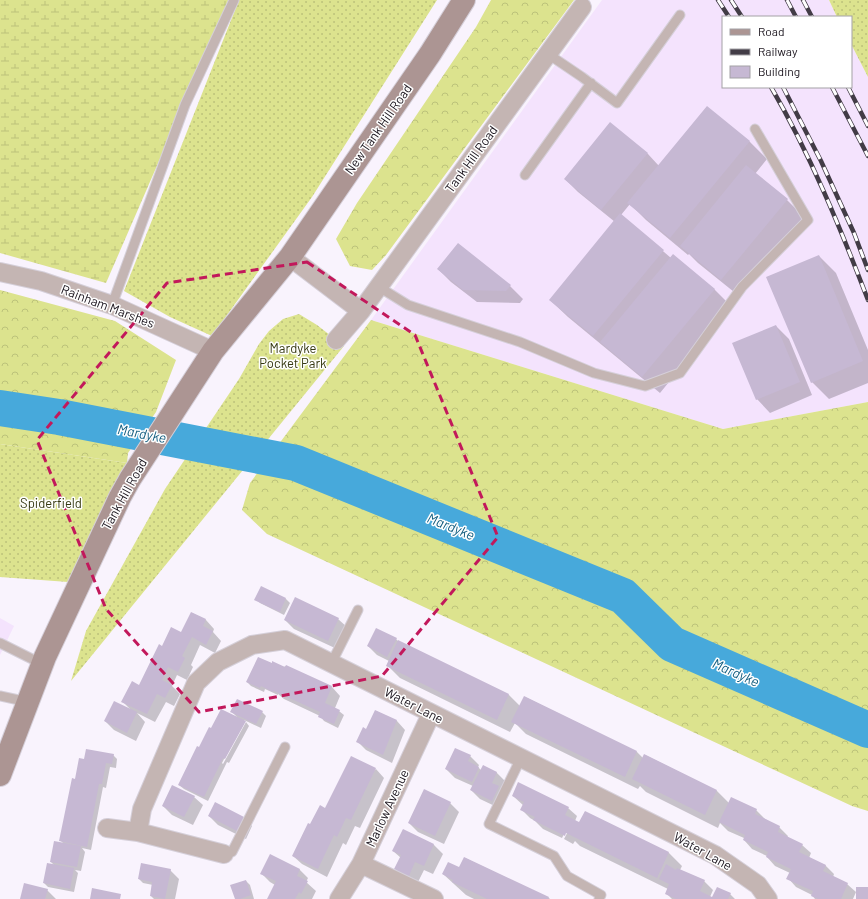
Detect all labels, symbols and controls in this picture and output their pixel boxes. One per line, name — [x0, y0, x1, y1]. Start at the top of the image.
legend — [722, 16, 852, 88]
text: Road — [758, 24, 785, 38]
text: Railway — [758, 44, 798, 58]
text: Building — [758, 64, 800, 78]
street label: New Tank Hill Road — [341, 81, 415, 177]
street label: Tank Hill Road — [441, 122, 501, 196]
street label: Rainham Marshes — [59, 281, 157, 331]
park label: Mardyke Pocket Park — [259, 340, 327, 371]
water label: Mardyke — [116, 420, 168, 446]
street label: Tank Hill Road — [98, 456, 150, 532]
park label: Spiderfield — [20, 495, 82, 511]
water label: Mardyke — [425, 509, 477, 543]
water label: Mardyke — [710, 654, 762, 690]
street label: Water Lane — [382, 683, 446, 727]
street label: Marlow Avenue — [362, 767, 412, 849]
street label: Water Lane — [671, 828, 735, 874]

